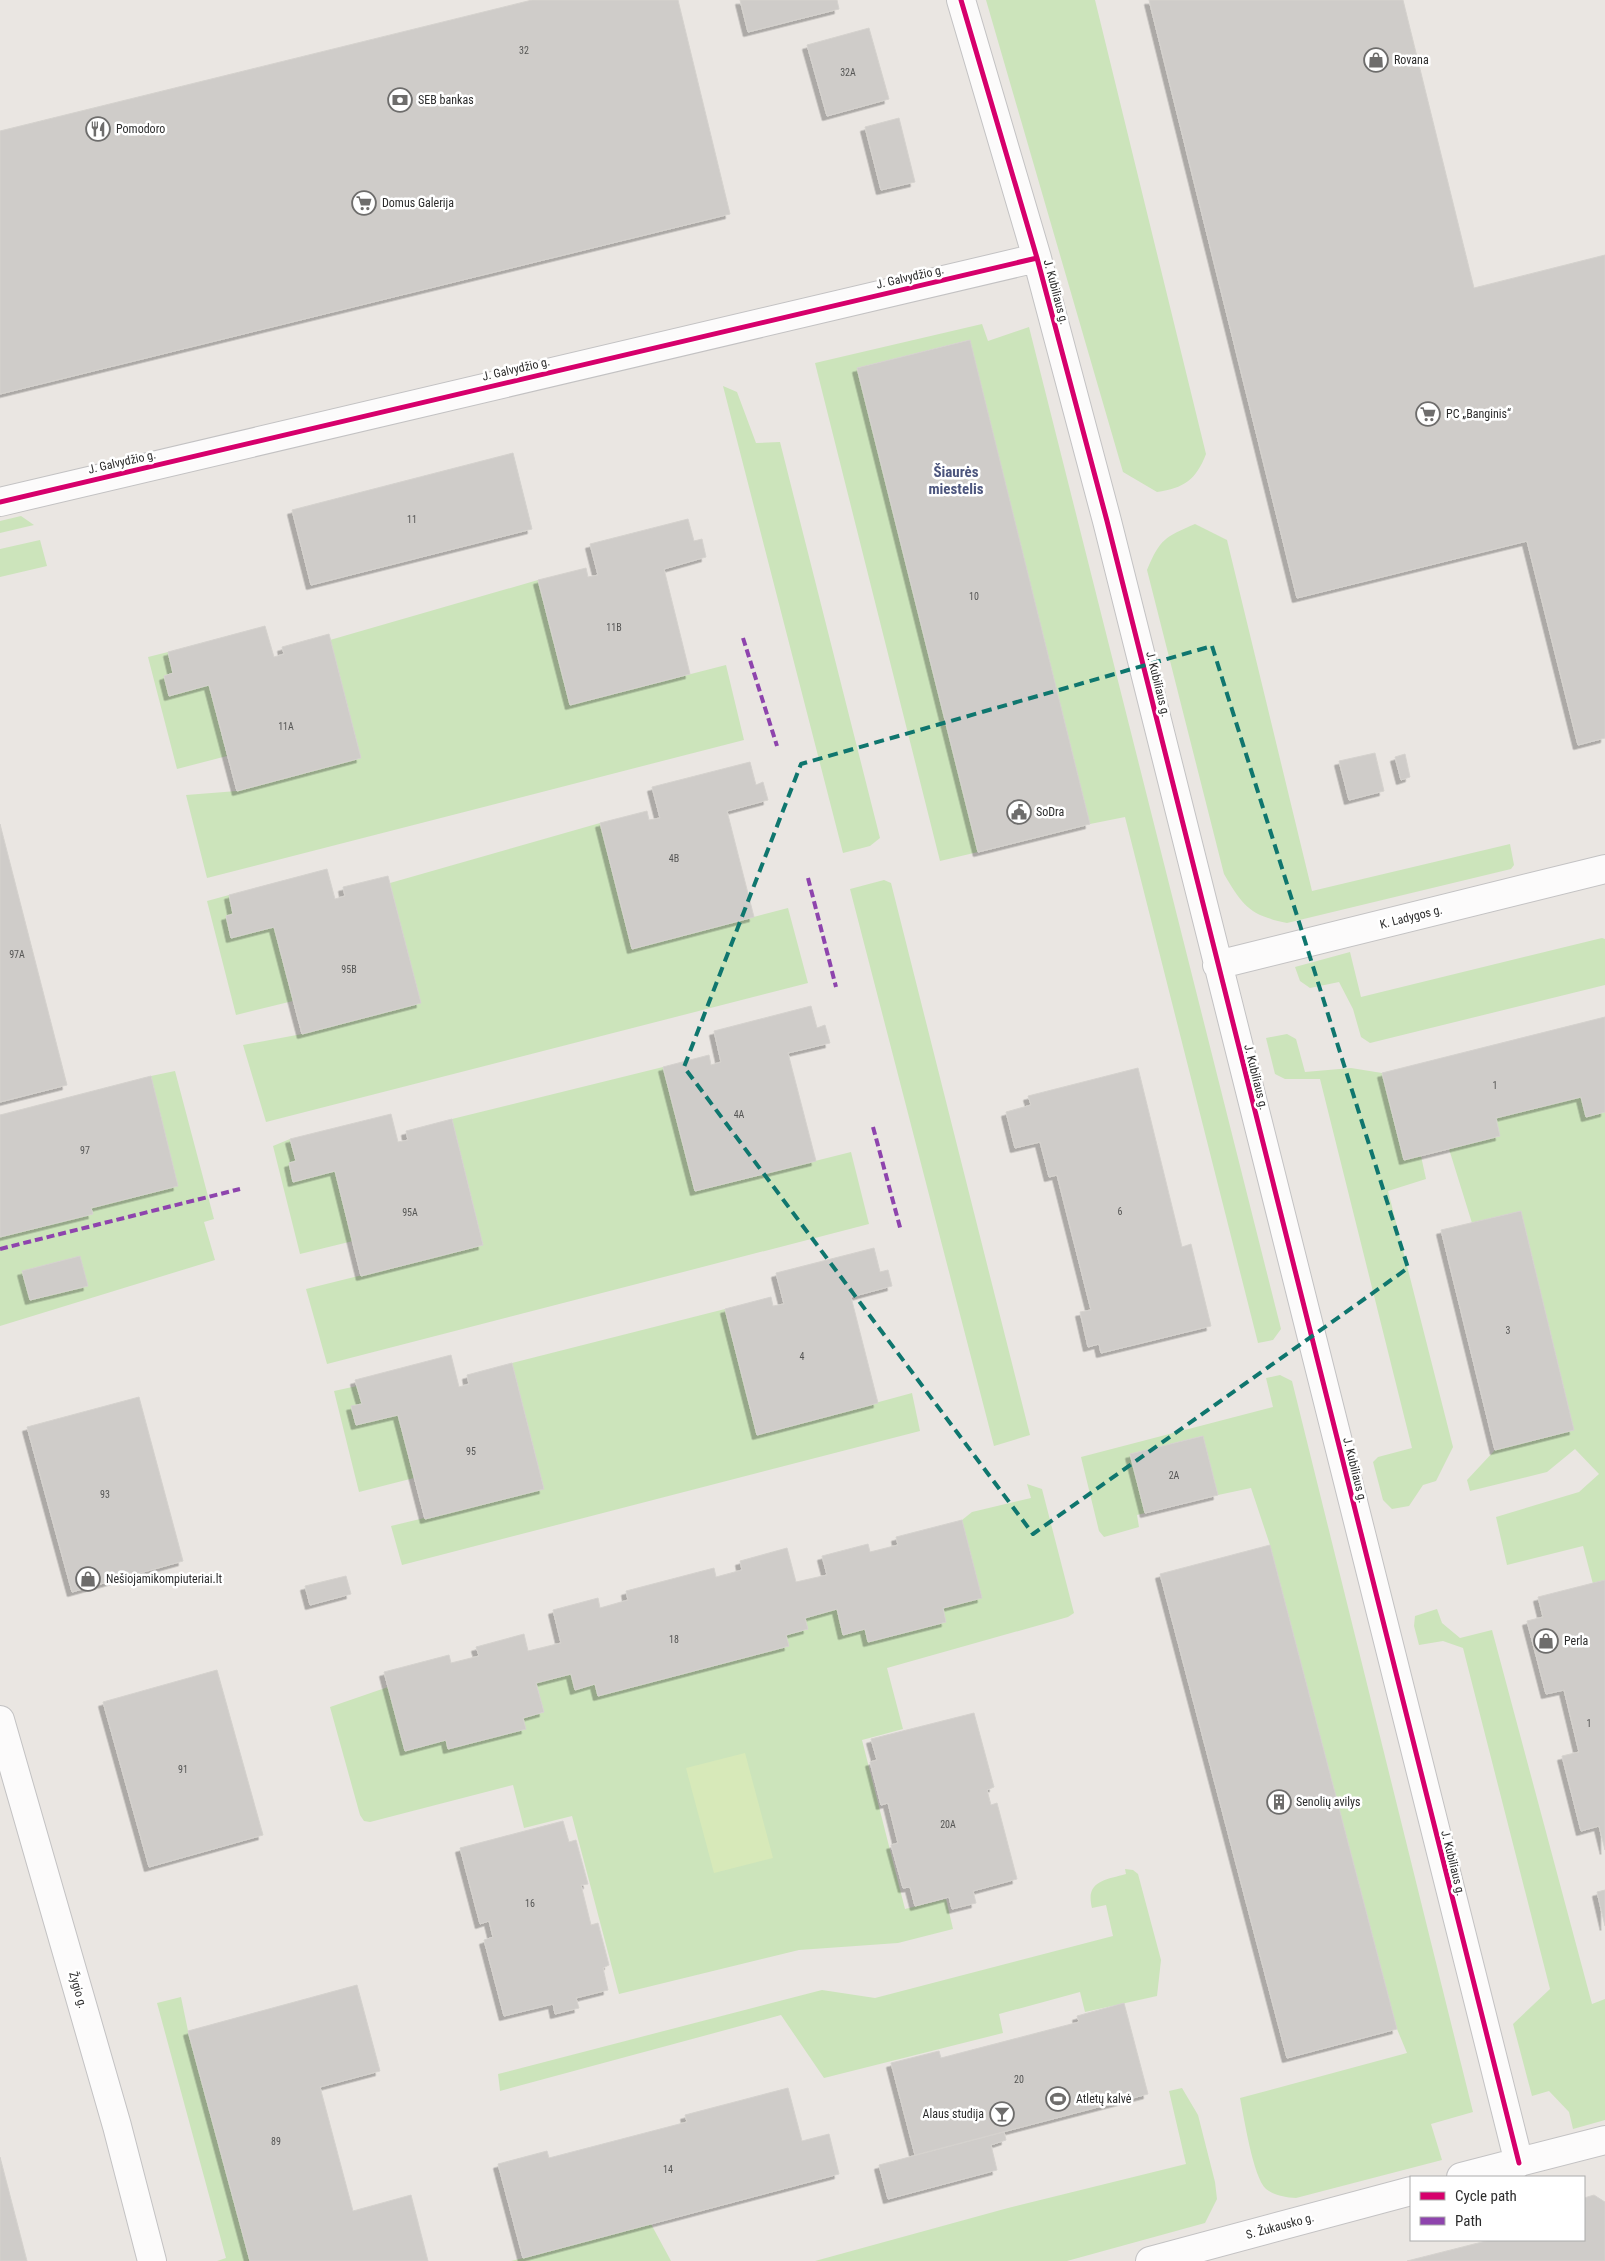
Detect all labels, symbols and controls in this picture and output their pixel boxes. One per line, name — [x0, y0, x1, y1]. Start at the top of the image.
house number: 32 — [519, 45, 529, 56]
shop icon: Rovana — [1363, 47, 1389, 73]
place label: Rovana — [1394, 53, 1429, 67]
house number: 32A — [840, 67, 856, 78]
bank icon: SEB bankas — [387, 87, 413, 113]
place label: SEB bankas — [418, 93, 474, 107]
restaurant icon: Pomodoro — [85, 116, 111, 142]
place label: Pomodoro — [116, 122, 165, 136]
supermarket icon: Domus Galerija — [351, 190, 377, 216]
place label: Domus Galerija — [382, 196, 454, 210]
street label: J. Kubiliaus g. — [1041, 258, 1071, 326]
street label: J. Galvydžio g. — [875, 262, 945, 292]
street label: J. Galvydžio g. — [481, 354, 551, 384]
supermarket icon: PC „Banginis“ — [1415, 401, 1441, 427]
place label: PC „Banginis“ — [1446, 407, 1511, 421]
street label: J. Galvydžio g. — [87, 447, 157, 477]
district label: Šiaurės miestelis — [928, 463, 984, 498]
house number: 11 — [407, 514, 417, 525]
house number: 10 — [969, 591, 979, 602]
house number: 11B — [606, 622, 622, 633]
street label: J. Kubiliaus g. — [1143, 650, 1173, 718]
house number: 11A — [278, 721, 294, 732]
public building icon: SoDra — [1006, 799, 1032, 825]
place label: SoDra — [1036, 805, 1065, 819]
house number: 4B — [669, 853, 679, 864]
street label: K. Ladygos g. — [1378, 902, 1444, 932]
house number: 97A — [9, 949, 25, 960]
house number: 95B — [341, 964, 357, 975]
street label: J. Kubiliaus g. — [1241, 1043, 1271, 1111]
house number: 1 — [1493, 1080, 1497, 1091]
house number: 4A — [734, 1109, 745, 1120]
house number: 97 — [80, 1145, 90, 1156]
house number: 6 — [1118, 1206, 1123, 1217]
house number: 95A — [402, 1207, 418, 1218]
house number: 3 — [1506, 1325, 1511, 1336]
house number: 4 — [800, 1351, 805, 1362]
street label: J. Kubiliaus g. — [1340, 1436, 1370, 1504]
house number: 95 — [466, 1446, 476, 1457]
house number: 2A — [1169, 1470, 1180, 1481]
house number: 93 — [100, 1489, 110, 1500]
shop icon: Nešiojamikompiuteriai.lt — [75, 1566, 101, 1592]
place label: Nešiojamikompiuteriai.lt — [106, 1572, 222, 1586]
shop icon: Perla — [1533, 1628, 1559, 1654]
house number: 18 — [669, 1634, 679, 1645]
place label: Perla — [1564, 1634, 1589, 1648]
house number: 1 — [1587, 1718, 1591, 1729]
house number: 91 — [178, 1764, 188, 1775]
building icon: Senolių avilys — [1266, 1789, 1292, 1815]
place label: Senolių avilys — [1296, 1795, 1361, 1809]
house number: 20A — [940, 1819, 956, 1830]
street label: J. Kubiliaus g. — [1438, 1829, 1468, 1897]
house number: 16 — [525, 1898, 535, 1909]
street label: Žygio g. — [66, 1970, 91, 2010]
house number: 20 — [1014, 2074, 1024, 2085]
sports icon: Atletų kalvė — [1045, 2086, 1071, 2112]
place label: Atletų kalvė — [1076, 2092, 1132, 2106]
bar icon: Alaus studija — [989, 2101, 1015, 2127]
place label: Alaus studija — [923, 2107, 984, 2121]
house number: 89 — [271, 2136, 281, 2147]
house number: 14 — [663, 2164, 673, 2175]
legend — [1410, 2176, 1585, 2241]
text: Cycle path — [1455, 2187, 1517, 2205]
street label: S. Žukausko g. — [1244, 2209, 1316, 2242]
text: Path — [1455, 2212, 1482, 2230]

